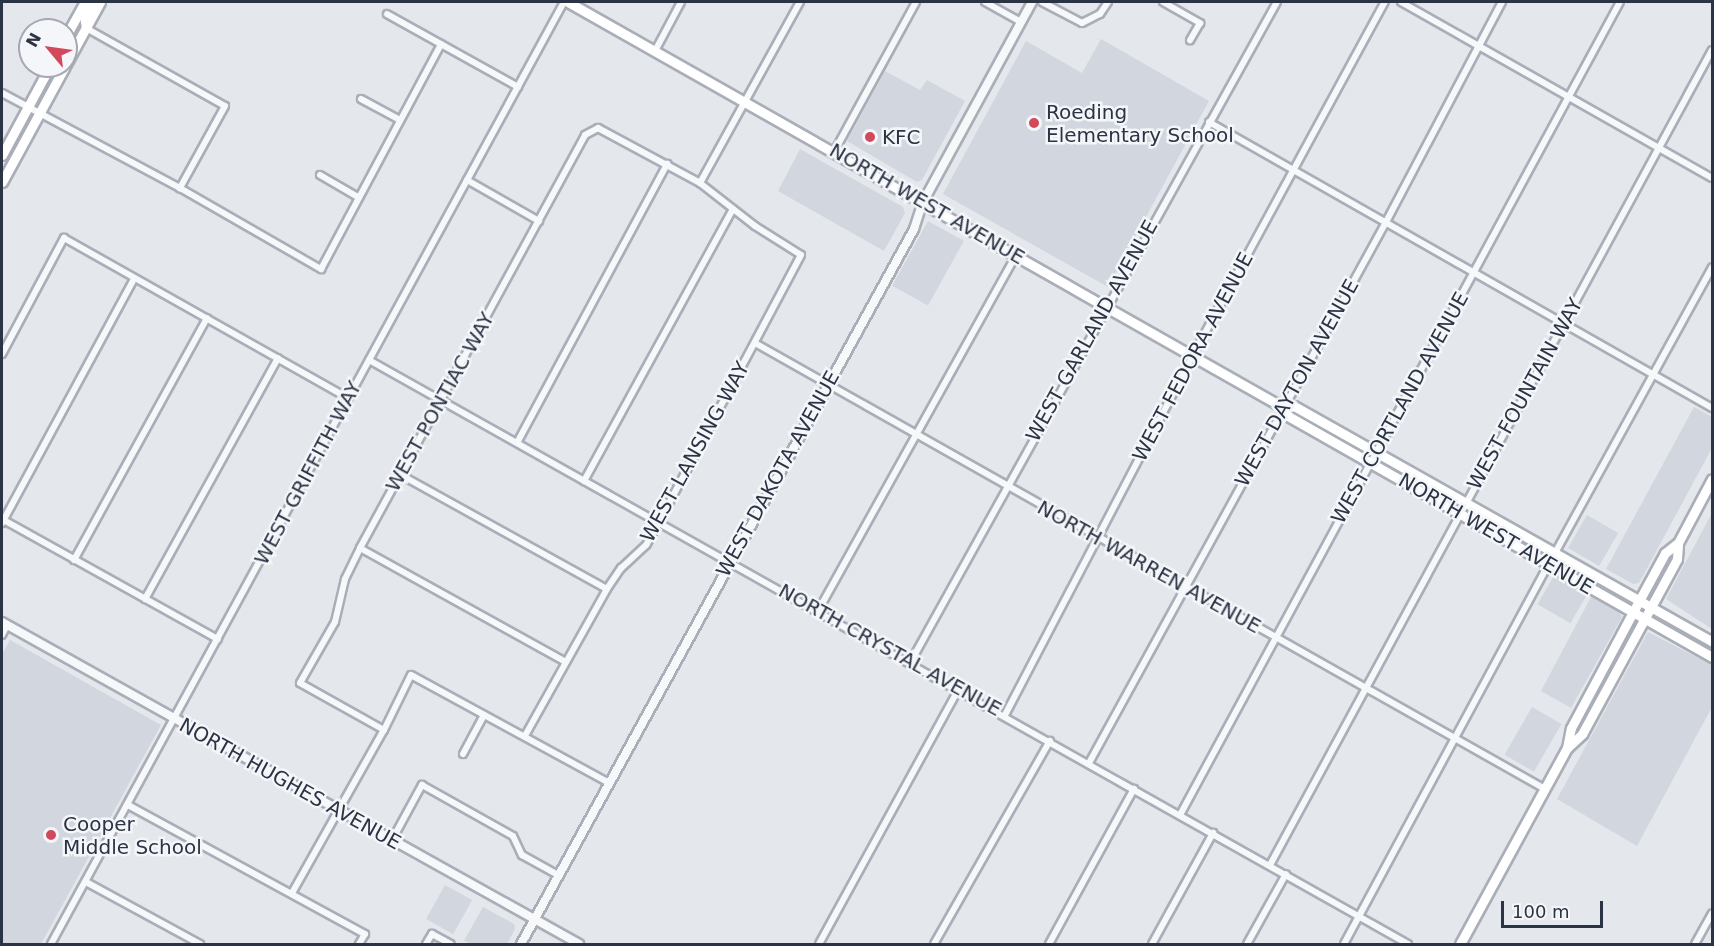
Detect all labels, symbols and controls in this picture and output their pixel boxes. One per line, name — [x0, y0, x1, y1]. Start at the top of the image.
north arrow — [18, 18, 78, 78]
text: N — [22, 30, 45, 50]
place label: Roeding Elementary School — [1046, 100, 1234, 147]
marker: Roeding Elementary School — [1027, 116, 1041, 130]
place label: KFC — [882, 125, 921, 149]
marker: KFC — [863, 130, 877, 144]
street label: NORTH WEST AVENUE — [825, 138, 1029, 270]
street label: WEST GARLAND AVENUE — [1021, 216, 1163, 446]
street label: WEST FEDORA AVENUE — [1128, 248, 1258, 466]
street label: WEST DAYTON AVENUE — [1230, 275, 1364, 491]
street label: WEST CORTLAND AVENUE — [1326, 288, 1474, 528]
street label: WEST FOUNTAIN WAY — [1462, 294, 1588, 494]
street label: WEST PONTIAC WAY — [381, 308, 499, 496]
street label: WEST LANSING WAY — [635, 358, 755, 546]
street label: WEST DAKOTA AVENUE — [711, 367, 845, 581]
street label: WEST GRIFFITH WAY — [249, 377, 367, 569]
street label: NORTH WEST AVENUE — [1394, 468, 1598, 600]
street label: NORTH WARREN AVENUE — [1033, 495, 1265, 639]
street label: NORTH CRYSTAL AVENUE — [774, 579, 1006, 721]
street label: NORTH HUGHES AVENUE — [175, 713, 405, 855]
place label: Cooper Middle School — [63, 812, 202, 859]
marker: Cooper Middle School — [44, 828, 58, 842]
scale bar — [1504, 889, 1606, 927]
text: 100 m — [1512, 901, 1570, 922]

